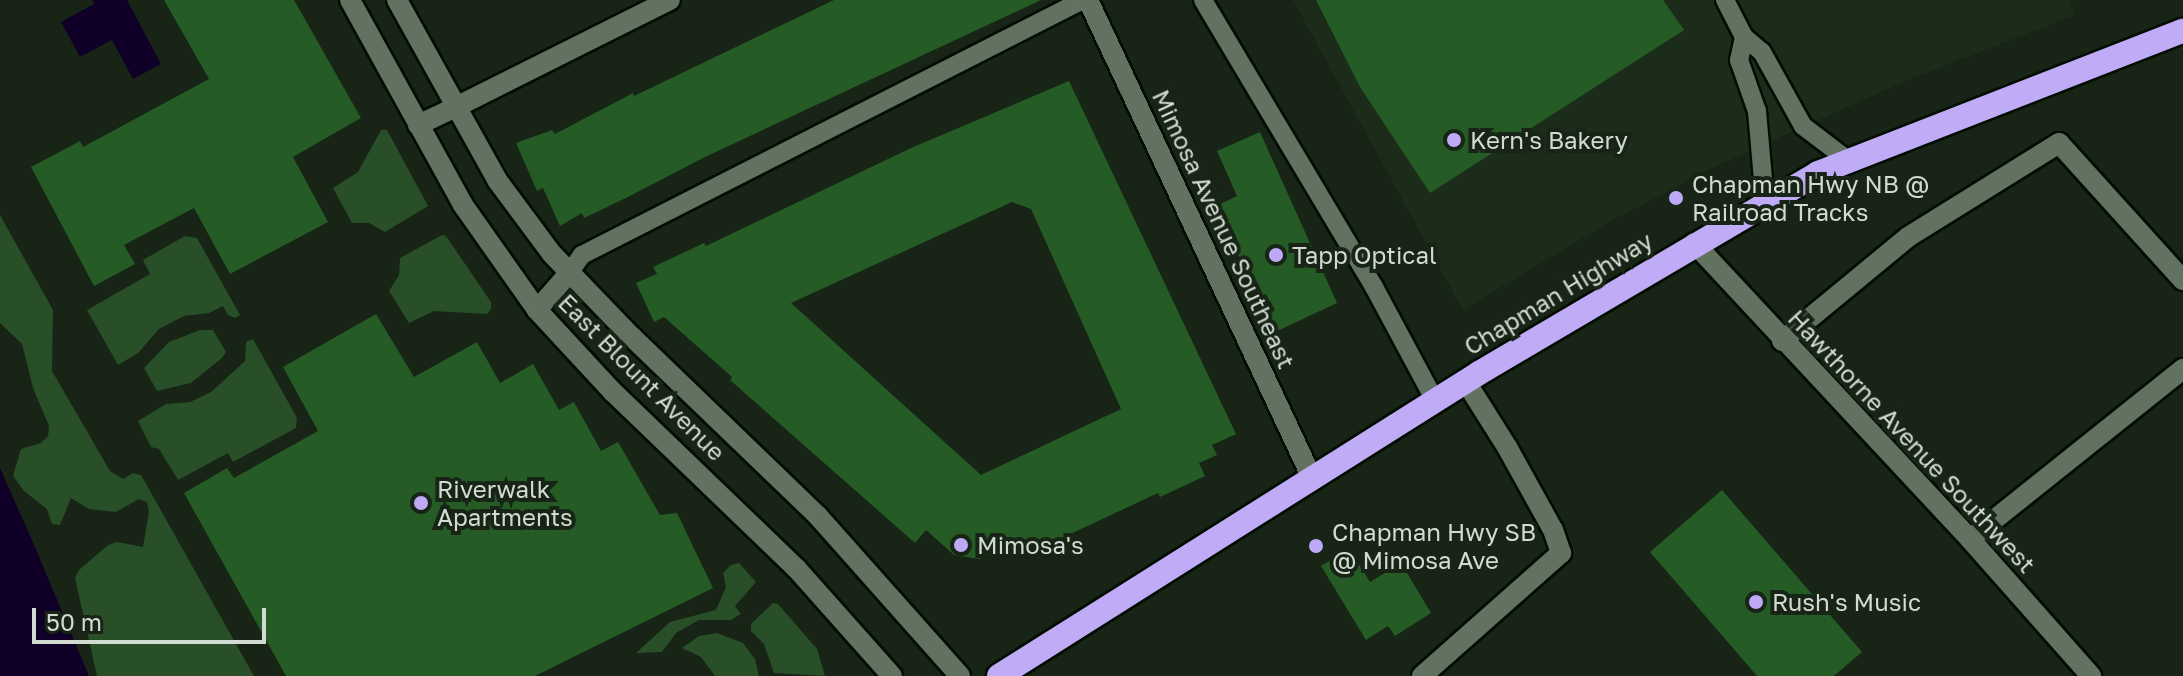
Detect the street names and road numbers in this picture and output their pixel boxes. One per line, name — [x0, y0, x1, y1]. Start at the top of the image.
street label: Mimosa Avenue Southeast — [1147, 85, 1301, 373]
street label: Chapman Highway — [1459, 225, 1657, 361]
street label: East Blount Avenue — [553, 288, 731, 466]
street label: Hawthorne Avenue Southwest — [1783, 304, 2041, 578]

